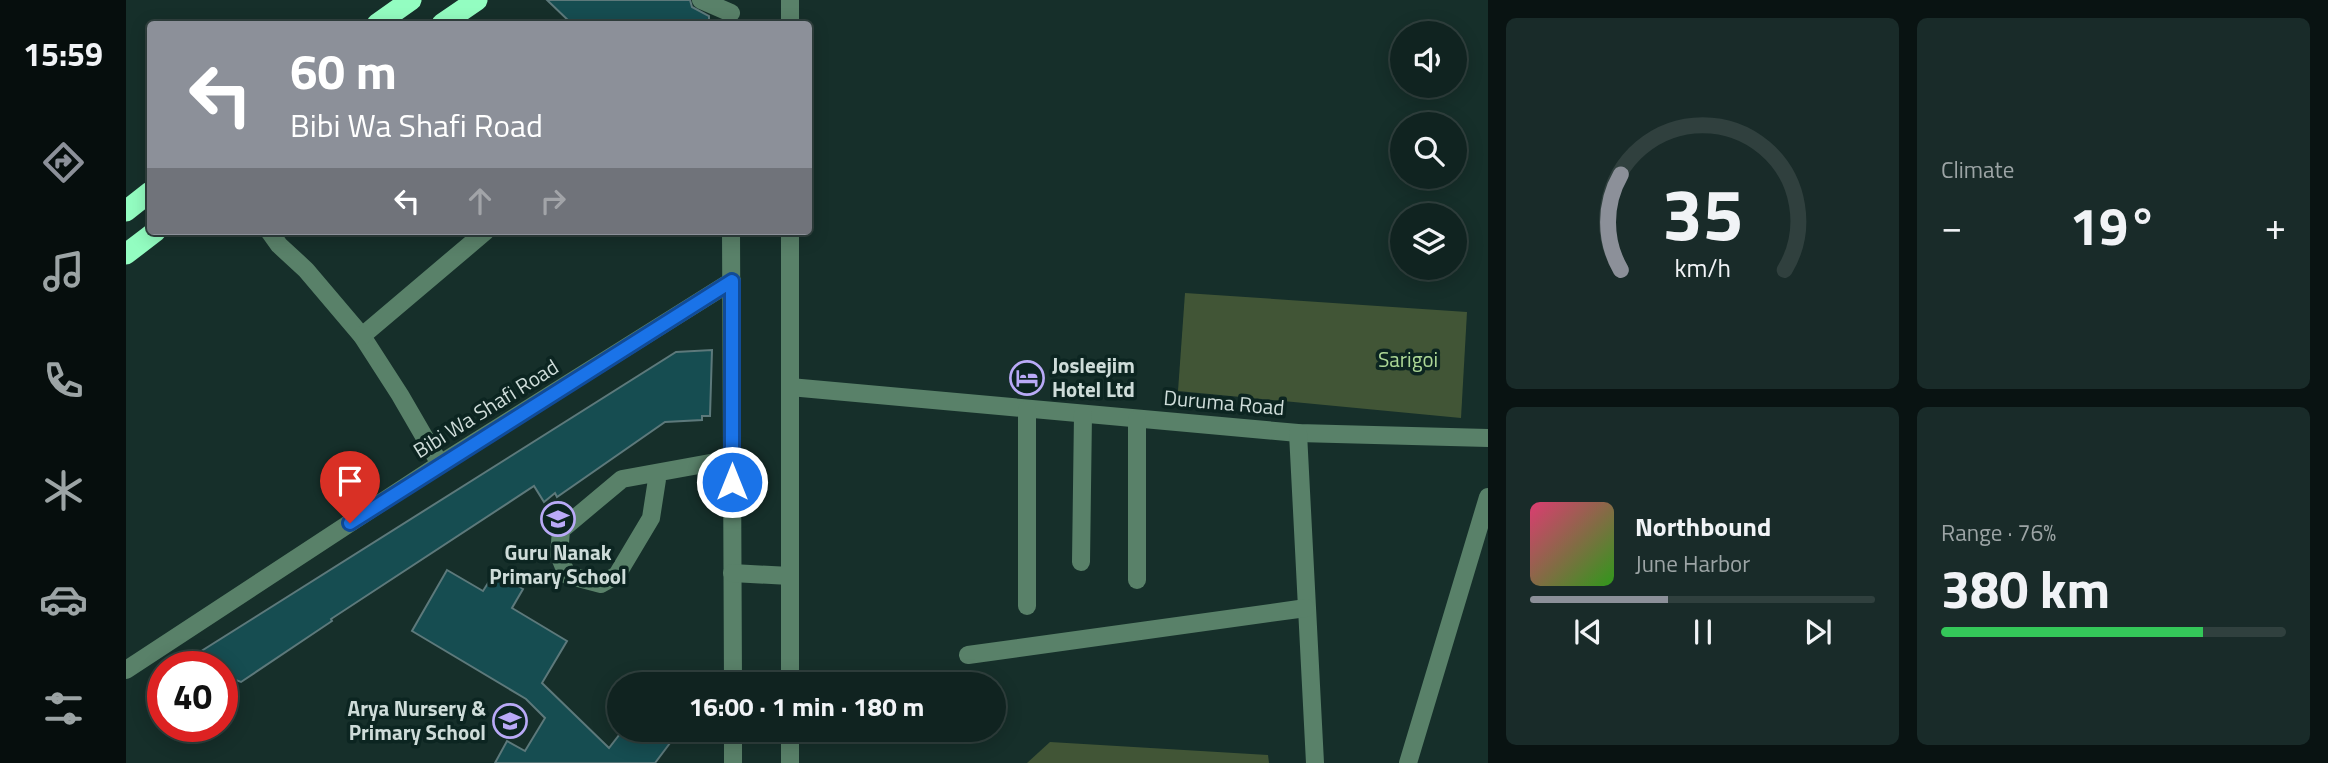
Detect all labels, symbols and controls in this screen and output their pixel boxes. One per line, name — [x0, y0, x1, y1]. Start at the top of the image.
map controls — [1390, 21, 1467, 280]
button: sound — [1390, 21, 1467, 98]
text: 15:59 — [23, 30, 103, 78]
text: 60 m — [290, 33, 397, 108]
icon: left — [175, 49, 266, 140]
text: Bibi Wa Shafi Road — [290, 101, 543, 149]
button: search — [1390, 112, 1467, 189]
icon: directions — [39, 138, 88, 187]
text: Climate — [1941, 152, 2014, 187]
text: 35 — [1662, 158, 1743, 268]
icon: left — [388, 182, 426, 220]
icon: ahead — [461, 182, 499, 220]
icon: right — [534, 182, 572, 220]
text: 19° — [2070, 186, 2157, 265]
text: − — [1941, 197, 1962, 255]
text: + — [2265, 197, 2286, 255]
button: layers — [1390, 203, 1467, 280]
icon: music — [39, 247, 88, 296]
text: km/h — [1674, 248, 1731, 286]
park label: Sarigoi — [1378, 343, 1438, 375]
place label: Josleejim Hotel Ltd — [1052, 349, 1135, 405]
street label: Bibi Wa Shafi Road — [407, 351, 564, 466]
icon: phone — [39, 356, 88, 405]
hotel icon: Josleejim Hotel Ltd — [1008, 359, 1046, 397]
street label: Duruma Road — [1162, 381, 1286, 423]
position arrow — [695, 445, 769, 519]
pin — [320, 451, 380, 523]
icon: arrive — [331, 462, 369, 500]
icon: climate — [39, 466, 88, 515]
school or university icon: Guru Nanak Primary School — [539, 500, 577, 538]
text: Northbound — [1635, 507, 1771, 546]
text: Range · 76% — [1941, 515, 2056, 550]
place label: Guru Nanak Primary School — [489, 536, 627, 592]
text: June Harbor — [1635, 546, 1750, 581]
text: 380 km — [1941, 549, 2110, 628]
icon: car — [39, 575, 88, 624]
icon: previous — [1569, 613, 1607, 651]
icon: pause — [1684, 613, 1722, 651]
icon: next — [1799, 613, 1837, 651]
speed limit sign: 40 — [147, 651, 238, 742]
icon: filters — [39, 684, 88, 733]
text: 16:00 · 1 min · 180 m — [689, 687, 924, 726]
place label: Arya Nursery & Primary School — [348, 692, 486, 748]
school or university icon: Arya Nursery & Primary School — [491, 702, 529, 740]

